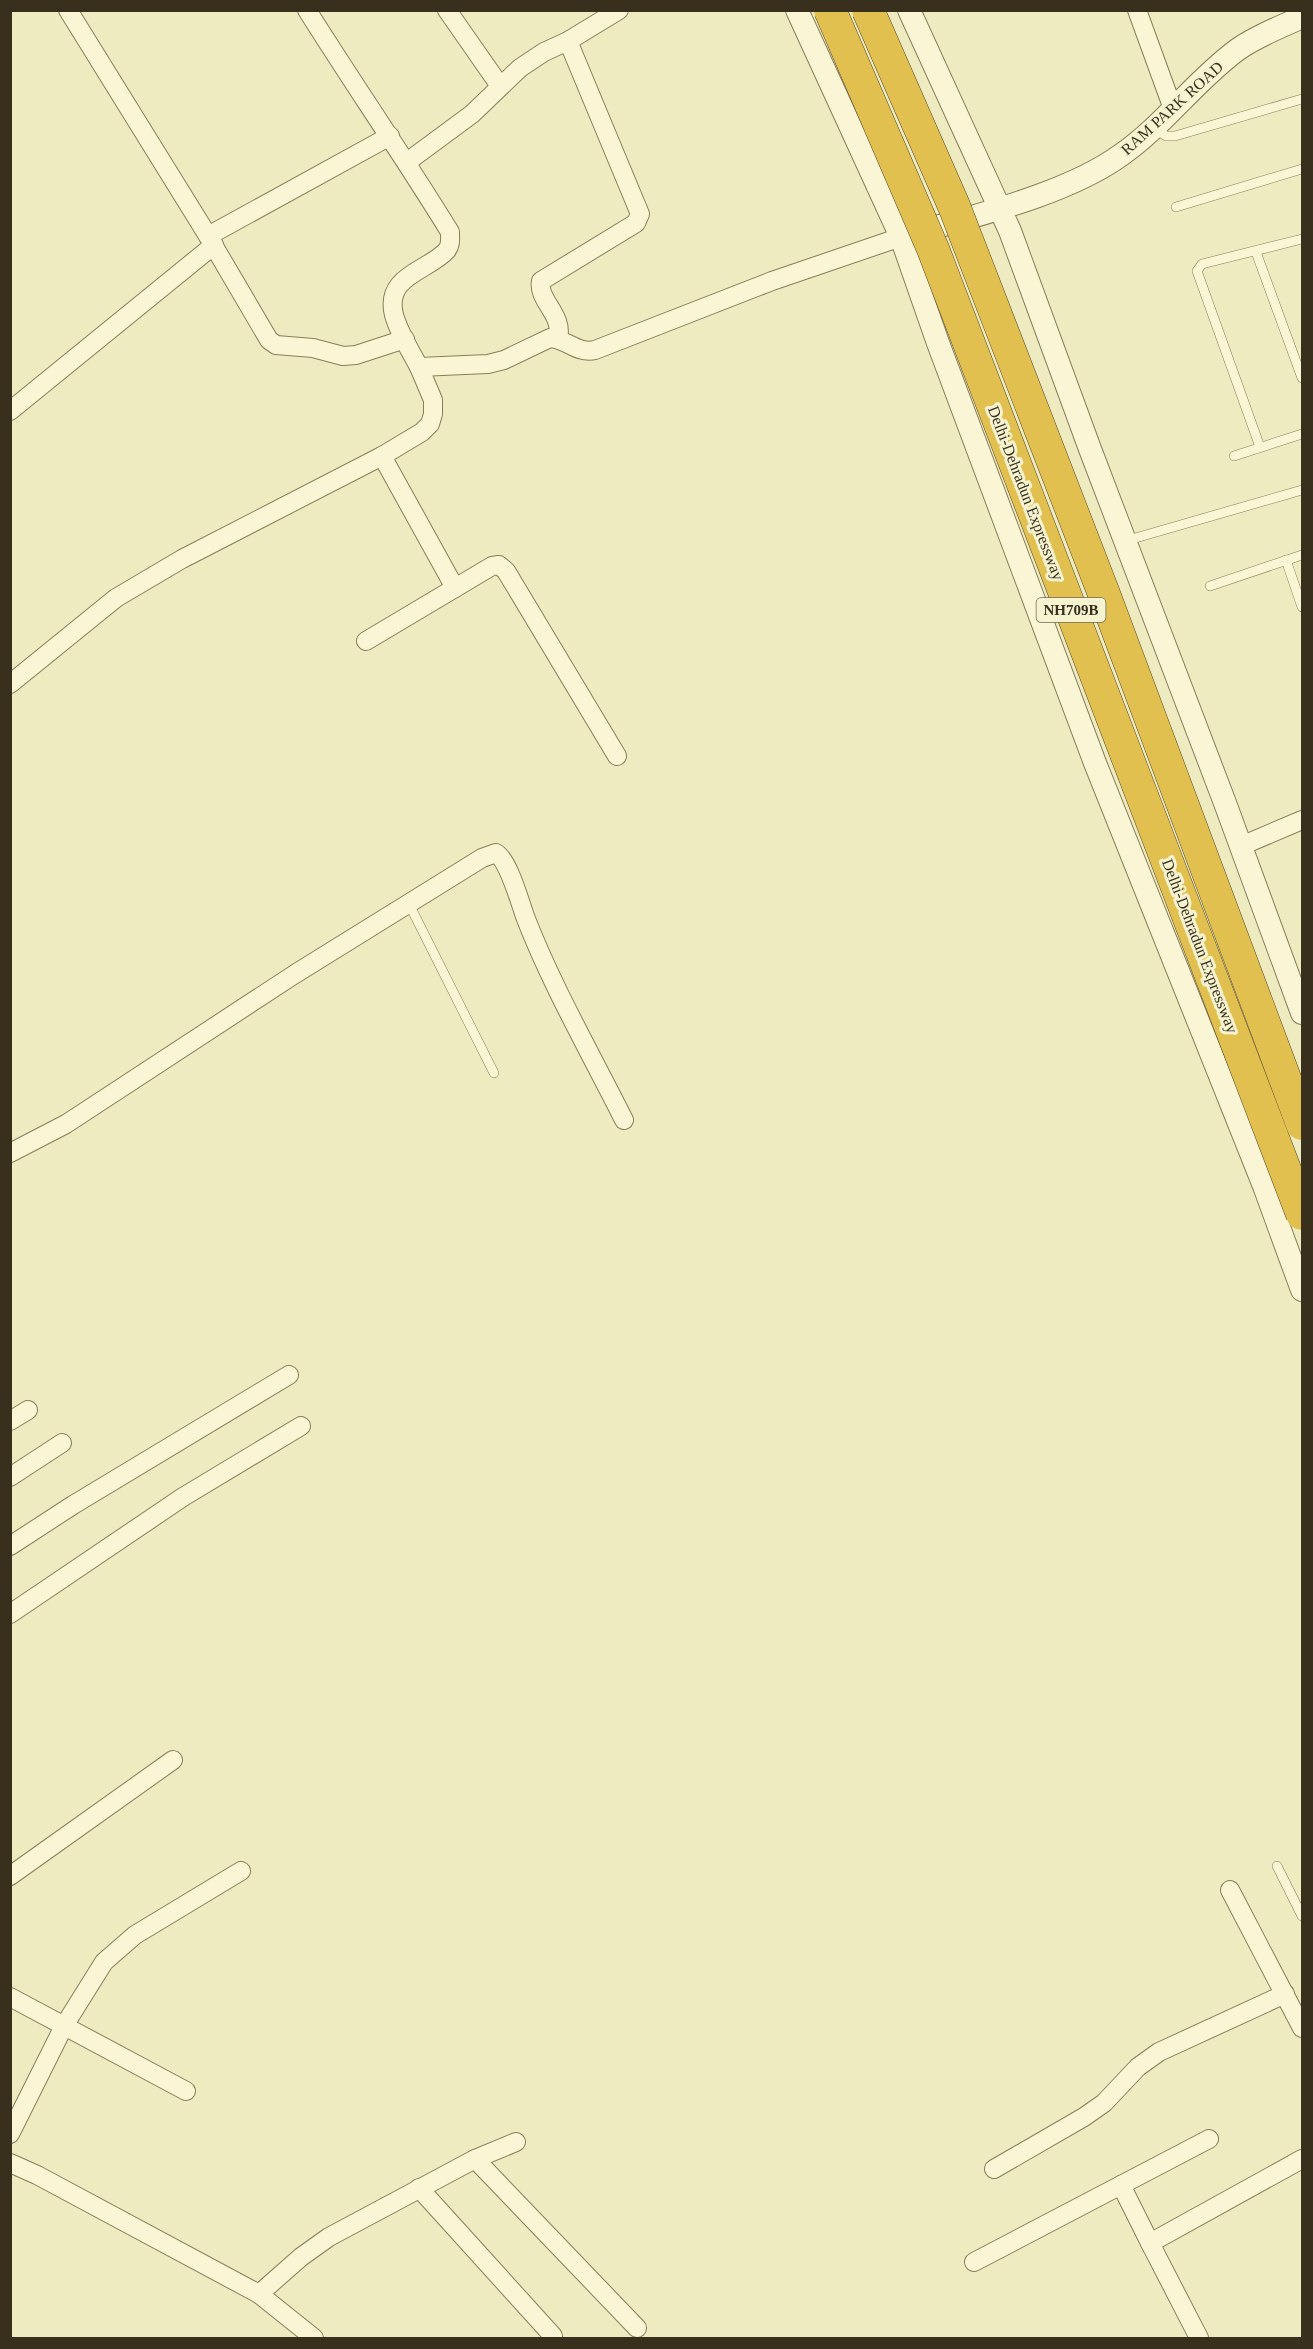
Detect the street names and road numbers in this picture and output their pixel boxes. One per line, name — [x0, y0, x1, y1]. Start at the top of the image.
street label: RAM PARK ROAD — [1118, 58, 1226, 158]
street label: Delhi-Dehradun Expressway — [984, 403, 1067, 583]
road number: NH709B — [1036, 598, 1106, 622]
street label: Delhi-Dehradun Expressway — [1158, 856, 1241, 1036]

